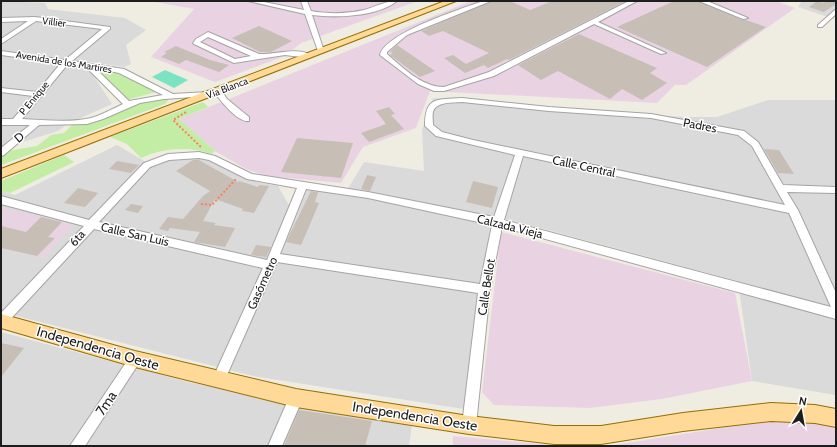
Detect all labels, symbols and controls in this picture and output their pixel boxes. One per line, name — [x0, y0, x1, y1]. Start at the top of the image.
street label: Villier — [41, 14, 67, 30]
street label: Avenida de los Martires — [15, 48, 113, 76]
street label: Vía Blanca — [204, 74, 250, 102]
street label: P Enrique — [16, 78, 52, 118]
street label: Padres — [682, 114, 718, 136]
street label: D — [11, 128, 27, 146]
street label: Calle Central — [551, 152, 617, 180]
street label: Calzada Vieja — [476, 211, 545, 241]
street label: Calle San Luis — [99, 219, 171, 249]
street label: 6ta — [66, 227, 88, 249]
street label: Gasómetro — [244, 254, 280, 312]
street label: Calle Bellot — [474, 258, 498, 316]
street label: Independencia Oeste — [35, 322, 161, 374]
street label: 7ma — [91, 387, 121, 419]
north arrow — [781, 391, 821, 431]
text: N — [798, 394, 808, 409]
street label: Independencia Oeste — [351, 397, 479, 435]

